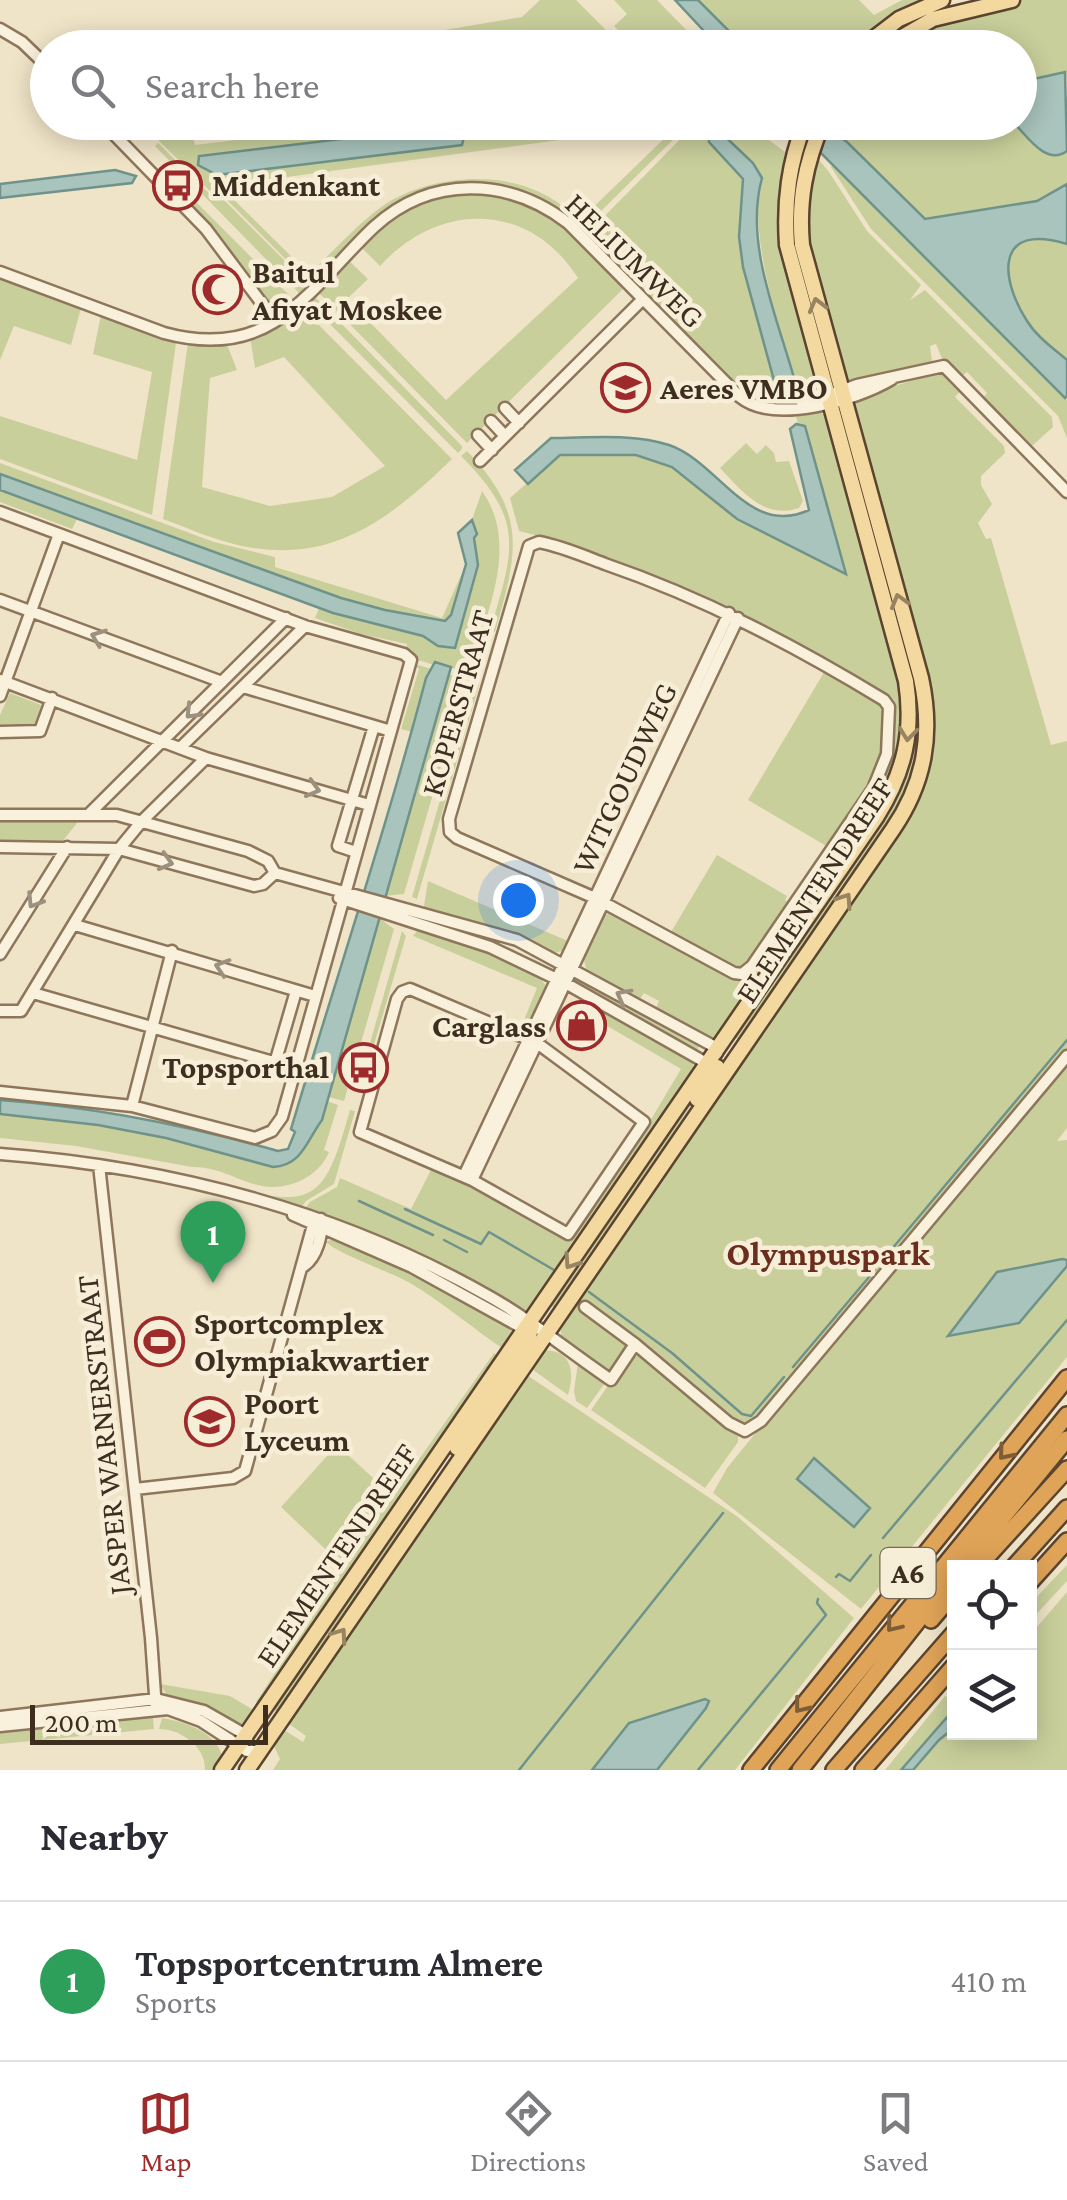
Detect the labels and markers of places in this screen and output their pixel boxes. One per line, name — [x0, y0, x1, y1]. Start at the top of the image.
bus stop icon: Middenkant — [151, 159, 203, 211]
place label: Middenkant — [212, 167, 381, 203]
place label: Baitul Afiyat Moskee — [251, 254, 443, 327]
mosque icon: Baitul Afiyat Moskee — [191, 264, 243, 316]
school or university icon: Aeres VMBO — [599, 362, 651, 414]
place label: Aeres VMBO — [659, 370, 828, 406]
shop icon: Carglass — [555, 1000, 607, 1052]
place label: Carglass — [432, 1008, 546, 1044]
bus stop icon: Topsporthal — [338, 1041, 390, 1093]
place label: Topsporthal — [162, 1049, 329, 1085]
pin: 1 — [180, 1200, 246, 1283]
place label: Sportcomplex Olympiakwartier — [194, 1305, 429, 1378]
sports icon: Sportcomplex Olympiakwartier — [133, 1315, 185, 1367]
place label: Poort Lyceum — [244, 1385, 350, 1458]
school or university icon: Poort Lyceum — [183, 1395, 235, 1447]

